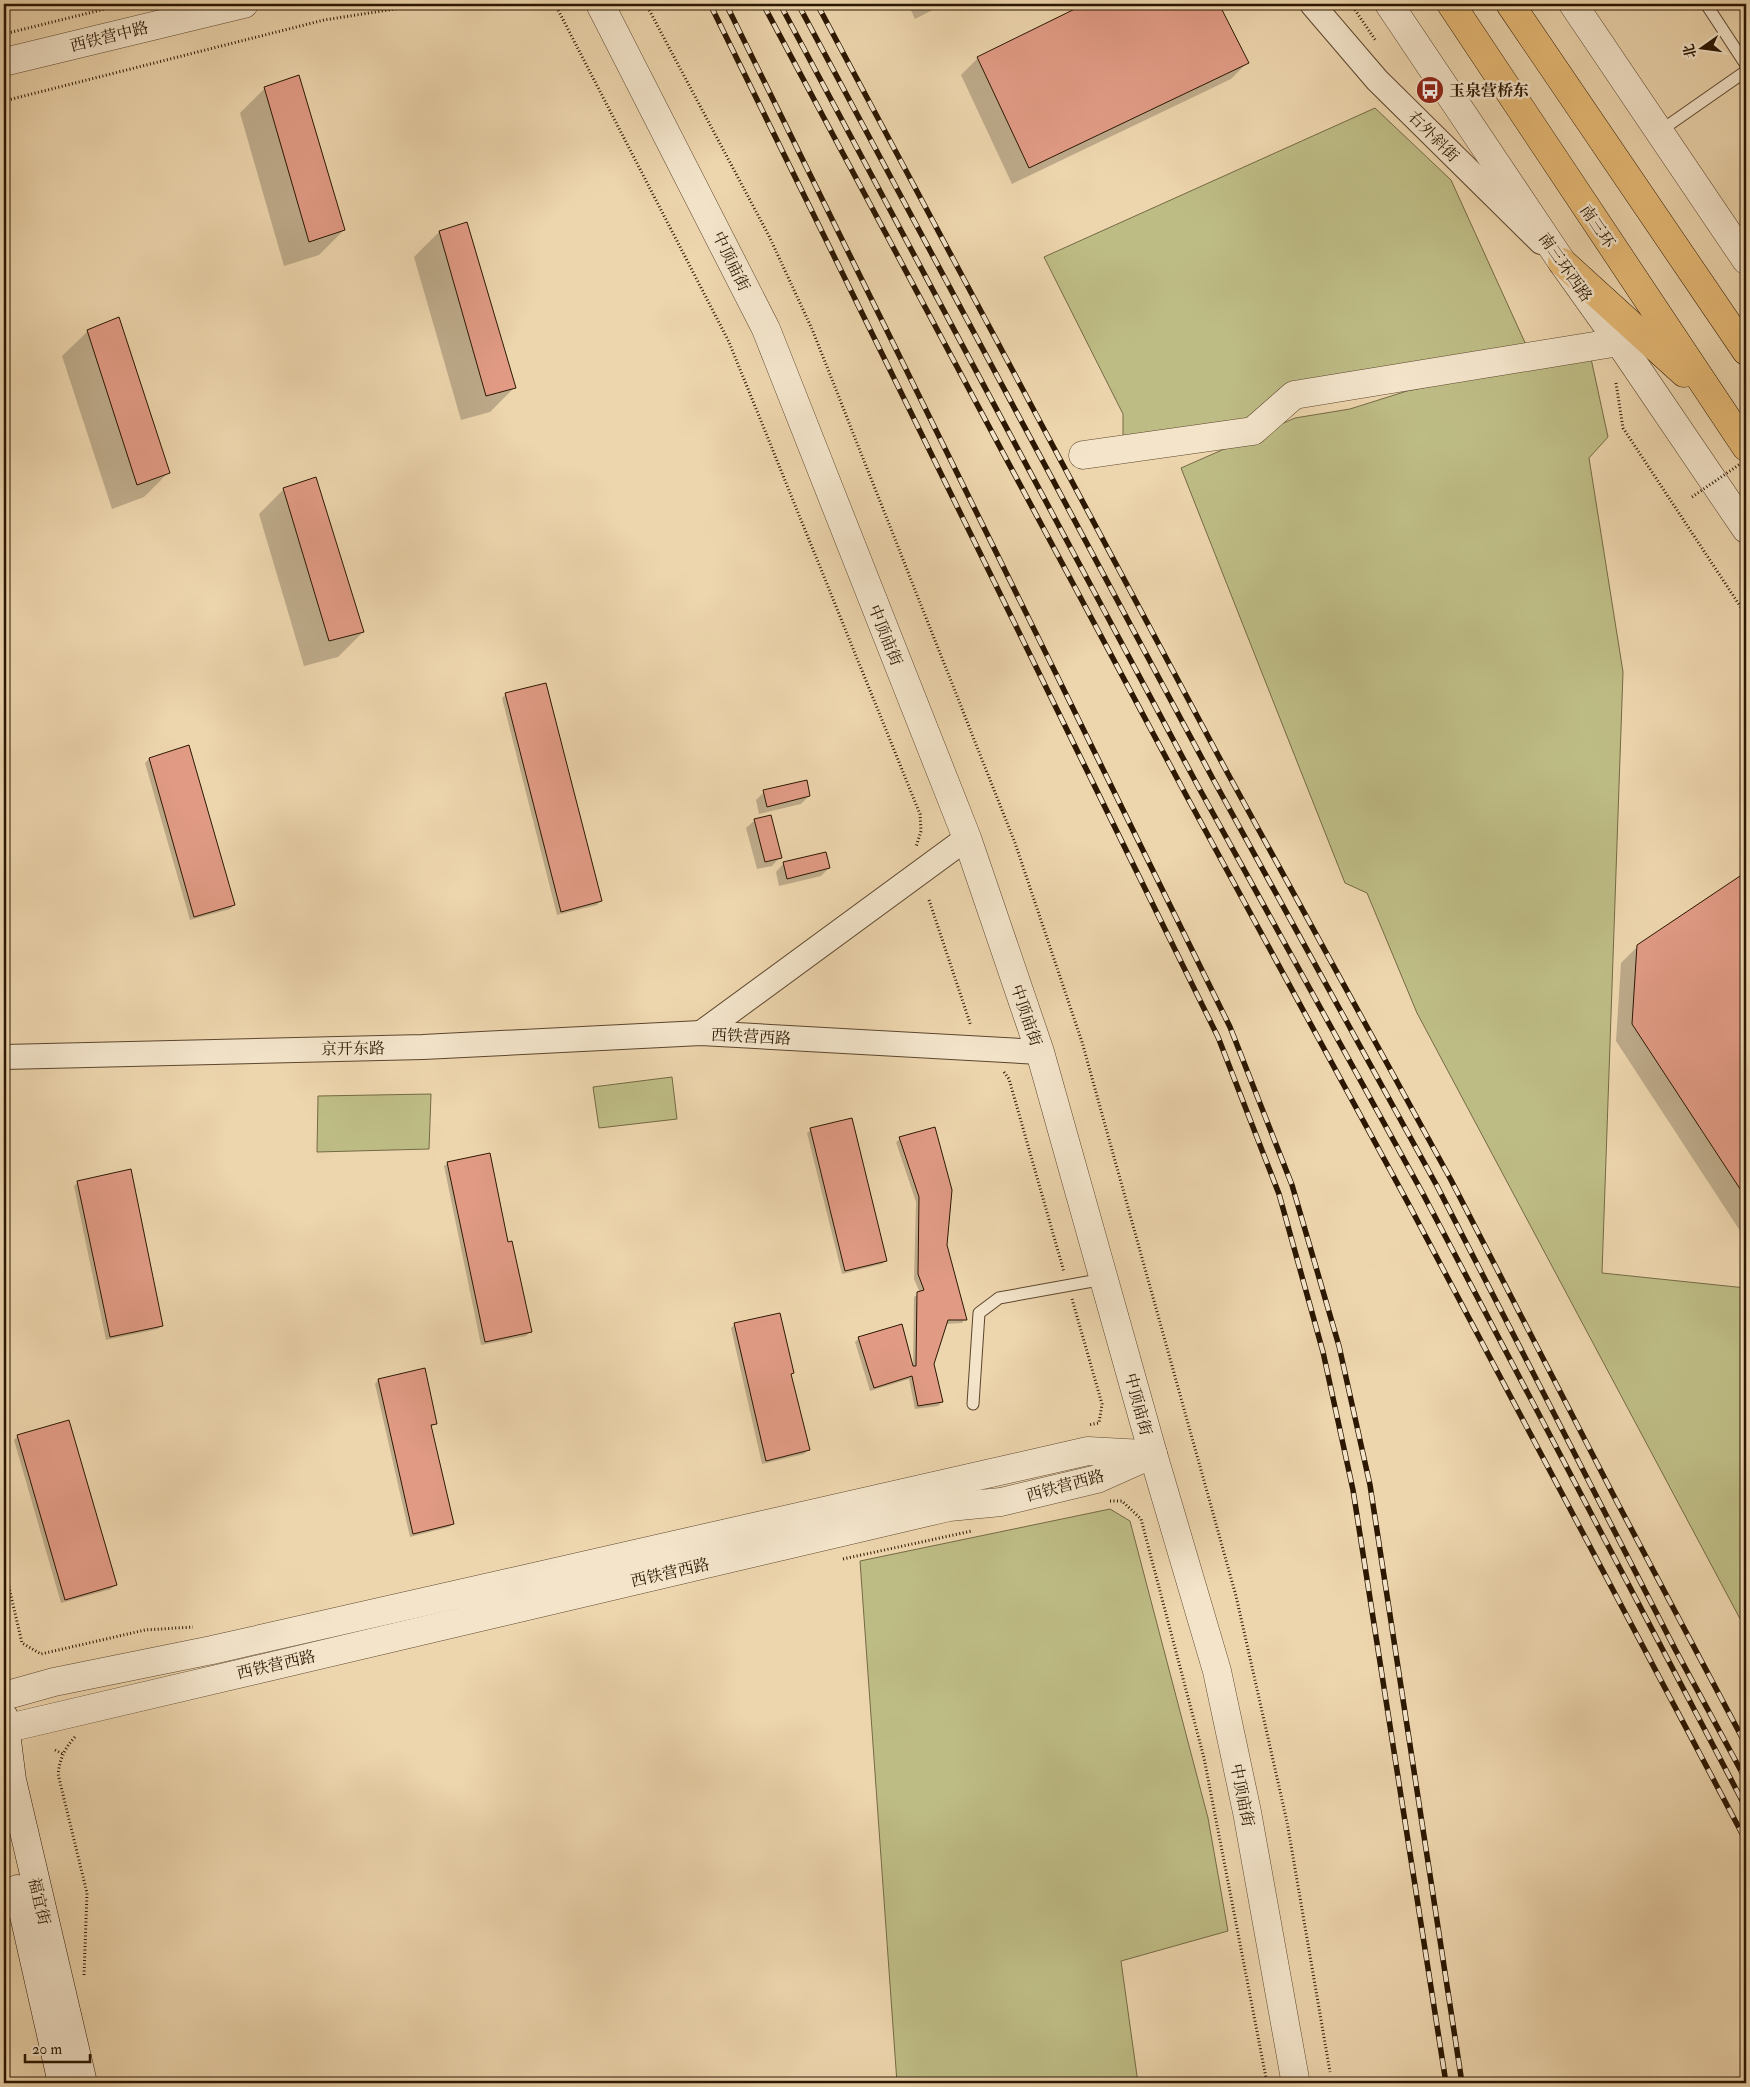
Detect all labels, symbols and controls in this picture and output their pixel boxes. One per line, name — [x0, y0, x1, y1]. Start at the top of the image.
street label: 西铁营中路 — [68, 18, 150, 56]
north arrow — [1678, 22, 1728, 72]
text: 北 — [1680, 42, 1700, 60]
bus stop icon: 玉泉营桥东 — [1415, 75, 1445, 105]
place label: 玉泉营桥东 — [1449, 81, 1529, 101]
street label: 右外斜街 — [1404, 107, 1463, 166]
street label: 南三环 — [1575, 201, 1619, 252]
street label: 中顶庙街 — [708, 228, 754, 295]
street label: 南三环西路 — [1534, 229, 1596, 306]
street label: 中顶庙街 — [864, 602, 906, 669]
street label: 中顶庙街 — [1006, 982, 1046, 1049]
street label: 西铁营西路 — [710, 1025, 791, 1049]
street label: 京开东路 — [321, 1038, 385, 1060]
street label: 中顶庙街 — [1120, 1371, 1156, 1438]
street label: 西铁营西路 — [1024, 1466, 1106, 1506]
street label: 西铁营西路 — [629, 1554, 711, 1592]
street label: 西铁营西路 — [235, 1646, 317, 1684]
street label: 中顶庙街 — [1226, 1762, 1258, 1829]
street label: 福宜街 — [24, 1876, 54, 1927]
scale bar — [25, 2032, 90, 2064]
text: 20 m — [32, 2040, 62, 2059]

